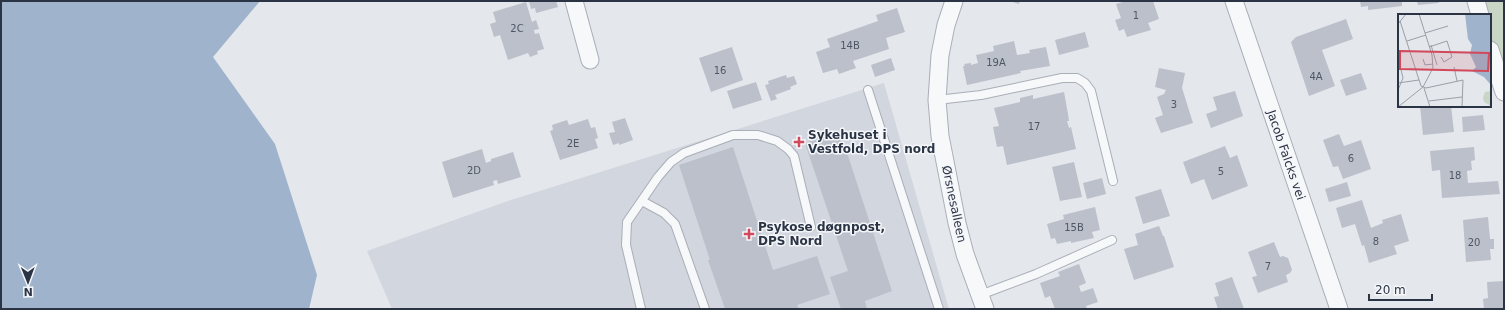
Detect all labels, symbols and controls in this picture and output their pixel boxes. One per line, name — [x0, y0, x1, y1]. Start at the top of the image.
house number: 1 — [1133, 10, 1139, 21]
inset map — [1398, 14, 1491, 107]
house number: 2C — [510, 23, 524, 34]
house number: 14B — [840, 40, 860, 51]
house number: 19A — [986, 57, 1006, 68]
house number: 16 — [714, 65, 726, 76]
house number: 4A — [1309, 71, 1323, 82]
house number: 3 — [1171, 99, 1177, 110]
street label: Jacob Falcks vei — [1264, 107, 1308, 202]
house number: 17 — [1028, 121, 1040, 132]
place label: Sykehuset i Vestfold, DPS nord — [808, 128, 935, 156]
marker: Sykehuset i Vestfold, DPS nord — [793, 136, 805, 148]
house number: 2E — [567, 138, 579, 149]
house number: 6 — [1348, 153, 1354, 164]
street label: Ørsnesalleen — [939, 164, 969, 244]
house number: 2D — [467, 165, 481, 176]
house number: 5 — [1218, 166, 1224, 177]
house number: 18 — [1449, 170, 1461, 181]
place label: Psykose døgnpost, DPS Nord — [758, 220, 885, 248]
house number: 15B — [1064, 222, 1084, 233]
marker: Psykose døgnpost, DPS Nord — [743, 228, 755, 240]
house number: 8 — [1373, 236, 1379, 247]
house number: 20 — [1468, 237, 1480, 248]
house number: 7 — [1265, 261, 1271, 272]
north arrow — [8, 262, 48, 302]
scale bar — [1369, 276, 1432, 302]
text: 20 m — [1375, 283, 1406, 297]
text: N — [23, 285, 33, 298]

